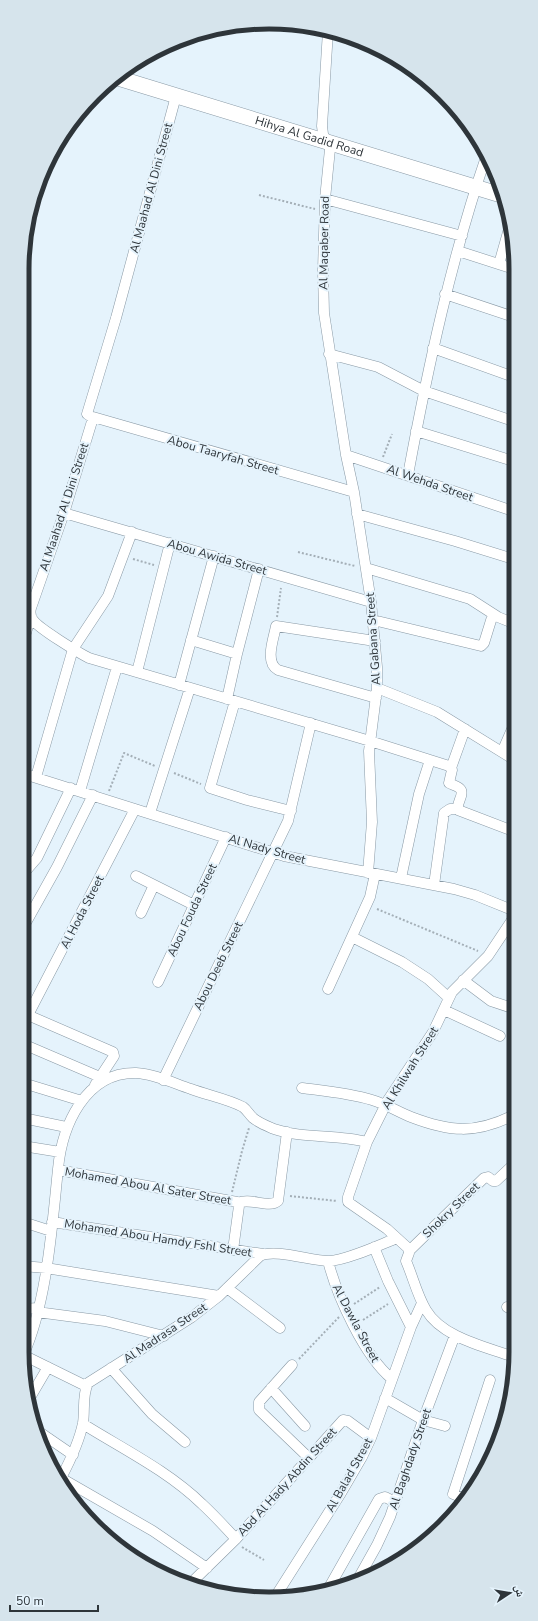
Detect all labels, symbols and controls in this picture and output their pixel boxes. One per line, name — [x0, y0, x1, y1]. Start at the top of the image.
street label: Hihya Al Gadid Road — [253, 112, 365, 161]
street label: Al Maahad Al Dini Street — [126, 120, 176, 255]
street label: Al Maqaber Road — [315, 196, 333, 290]
street label: Abou Taaryfah Street — [165, 431, 281, 479]
street label: Al Maahad Al Dini Street — [36, 440, 93, 573]
street label: Al Wehda Street — [385, 461, 476, 506]
street label: Abou Awida Street — [165, 535, 269, 579]
street label: Al Gabana Street — [362, 591, 384, 686]
street label: Al Nady Street — [227, 830, 308, 868]
street label: Abou Fouda Street — [163, 860, 221, 959]
street label: Al Hoda Street — [57, 872, 108, 951]
street label: Abou Deeb Street — [190, 918, 247, 1013]
street label: Al Khilwah Street — [378, 1023, 442, 1112]
street label: Mohamed Abou Al Sater Street — [63, 1163, 233, 1209]
street label: Shokry Street — [419, 1178, 484, 1241]
street label: Mohamed Abou Hamdy Fshl Street — [63, 1215, 254, 1261]
street label: Al Dawla Street — [329, 1281, 384, 1366]
street label: Al Madrasa Street — [120, 1299, 211, 1367]
street label: Al Baghdady Street — [385, 1406, 435, 1512]
street label: Abd Al Hady Abdin Street — [234, 1424, 341, 1540]
street label: Al Balad Street — [322, 1434, 376, 1515]
north arrow — [490, 1573, 530, 1613]
text: ش — [511, 1584, 528, 1599]
scale bar — [10, 1587, 98, 1613]
text: 50 m — [16, 1593, 44, 1609]

